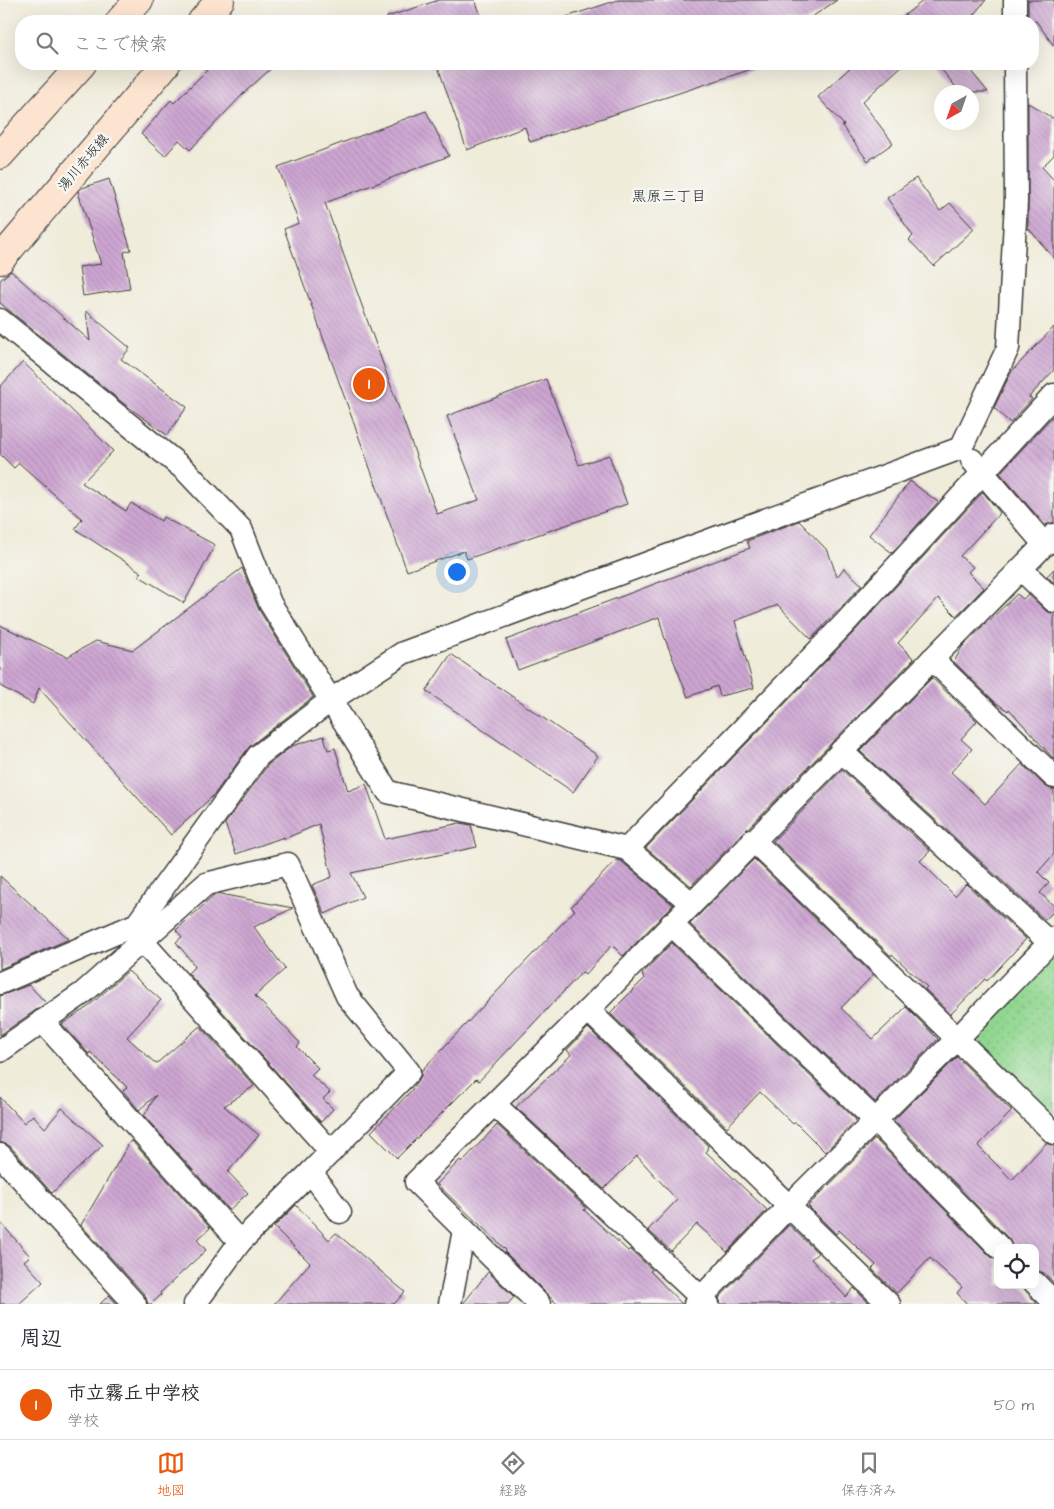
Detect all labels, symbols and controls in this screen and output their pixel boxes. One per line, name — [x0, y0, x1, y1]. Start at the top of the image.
search box — [15, 15, 1039, 70]
icon: search — [33, 29, 61, 57]
text: ここで検索 — [73, 31, 168, 58]
north arrow — [934, 85, 979, 130]
street label: 湯川赤坂線 — [54, 129, 114, 196]
district label: 黒原三丁目 — [631, 186, 707, 207]
pin: 1 — [353, 365, 385, 403]
your location — [444, 559, 470, 585]
map controls — [994, 1244, 1039, 1289]
button: locate — [994, 1244, 1039, 1289]
text: 周辺 — [20, 1324, 62, 1353]
text: 市立霧丘中学校 — [67, 1380, 200, 1407]
text: 1 — [35, 1394, 37, 1416]
text: 50 m — [994, 1394, 1034, 1416]
text: 学校 — [67, 1410, 99, 1432]
tab: 地図 — [157, 1449, 185, 1501]
tab: 経路 — [499, 1449, 527, 1501]
tab: 保存済み — [841, 1449, 897, 1501]

